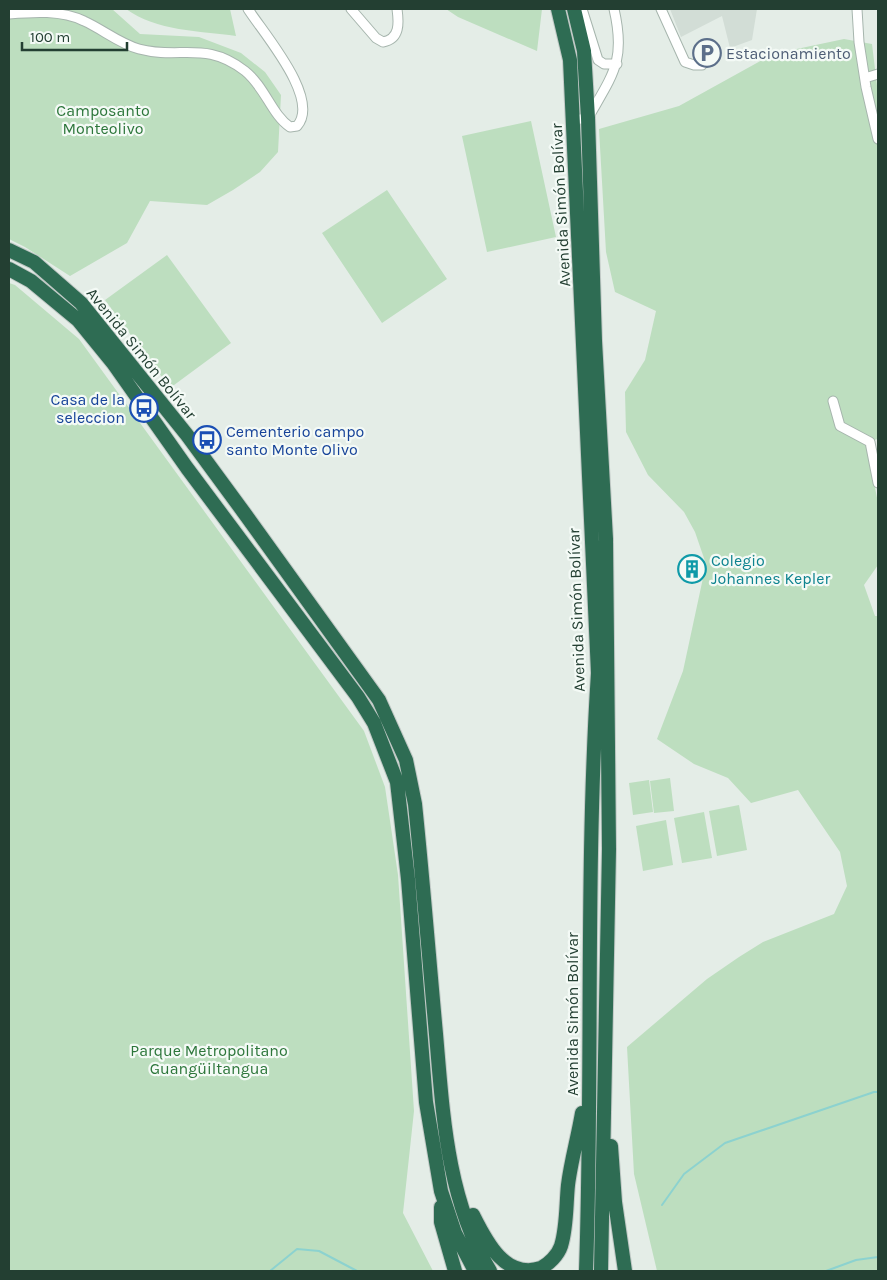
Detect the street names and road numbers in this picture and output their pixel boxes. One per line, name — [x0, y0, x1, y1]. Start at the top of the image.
street label: Avenida Simón Bolívar — [547, 122, 574, 287]
street label: Avenida Simón Bolívar — [83, 284, 201, 423]
street label: Avenida Simón Bolívar — [564, 528, 589, 692]
street label: Avenida Simón Bolívar — [563, 932, 582, 1096]

